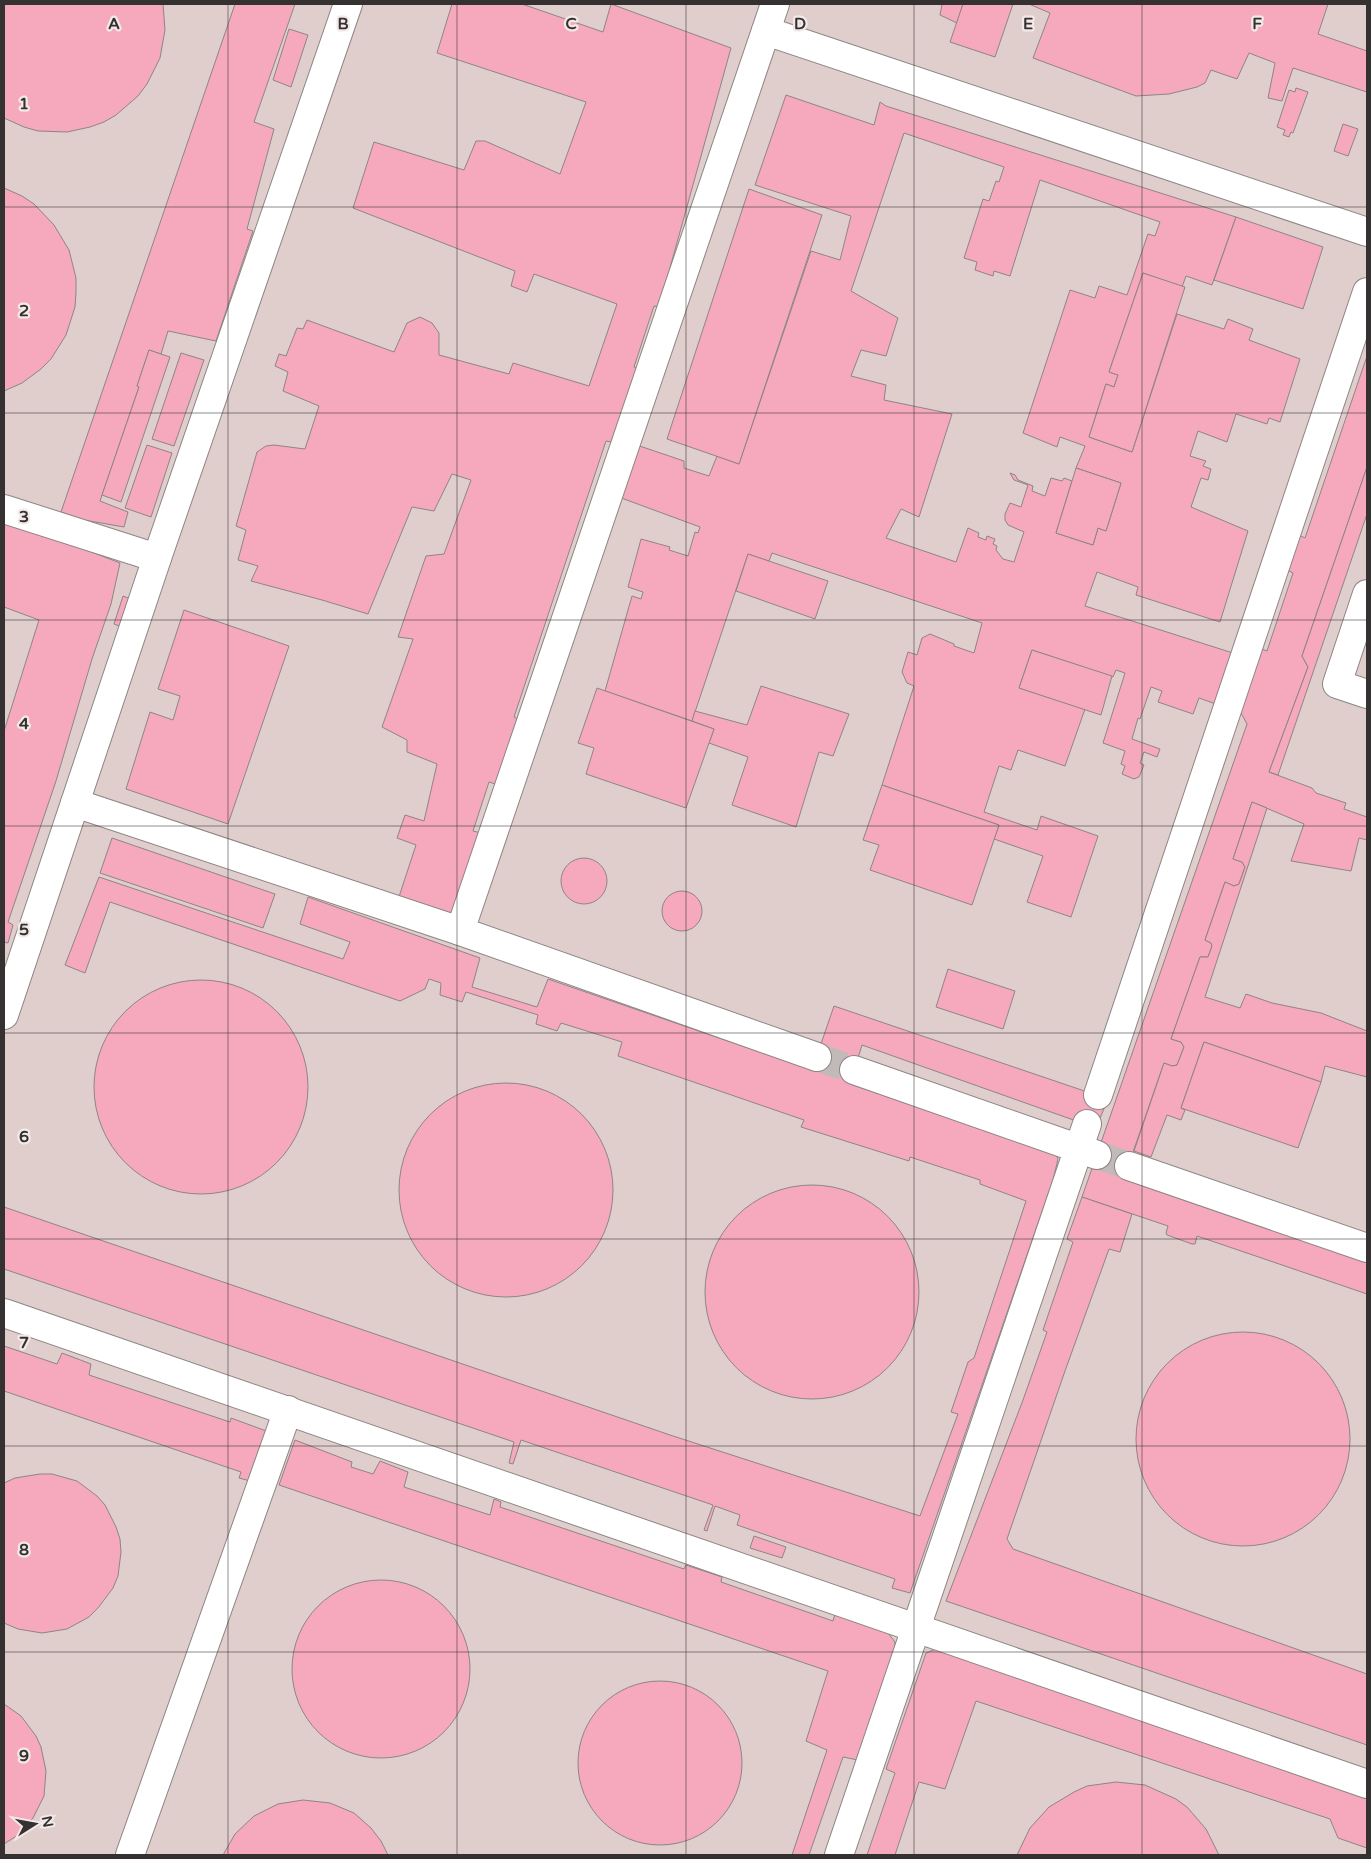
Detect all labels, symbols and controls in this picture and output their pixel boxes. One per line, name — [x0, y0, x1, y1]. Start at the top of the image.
text: A — [108, 14, 120, 34]
text: B — [337, 14, 349, 34]
text: C — [565, 14, 577, 34]
text: D — [794, 14, 806, 34]
text: E — [1023, 14, 1033, 34]
text: F — [1252, 14, 1262, 34]
text: 1 — [19, 94, 29, 114]
text: 2 — [19, 301, 29, 321]
text: 3 — [19, 507, 29, 527]
text: 4 — [19, 714, 29, 734]
text: 5 — [19, 920, 29, 940]
text: 6 — [19, 1127, 29, 1147]
text: 7 — [19, 1333, 29, 1353]
text: 8 — [19, 1540, 29, 1560]
text: 9 — [19, 1746, 29, 1766]
north arrow — [10, 1799, 60, 1849]
text: N — [38, 1814, 57, 1829]

